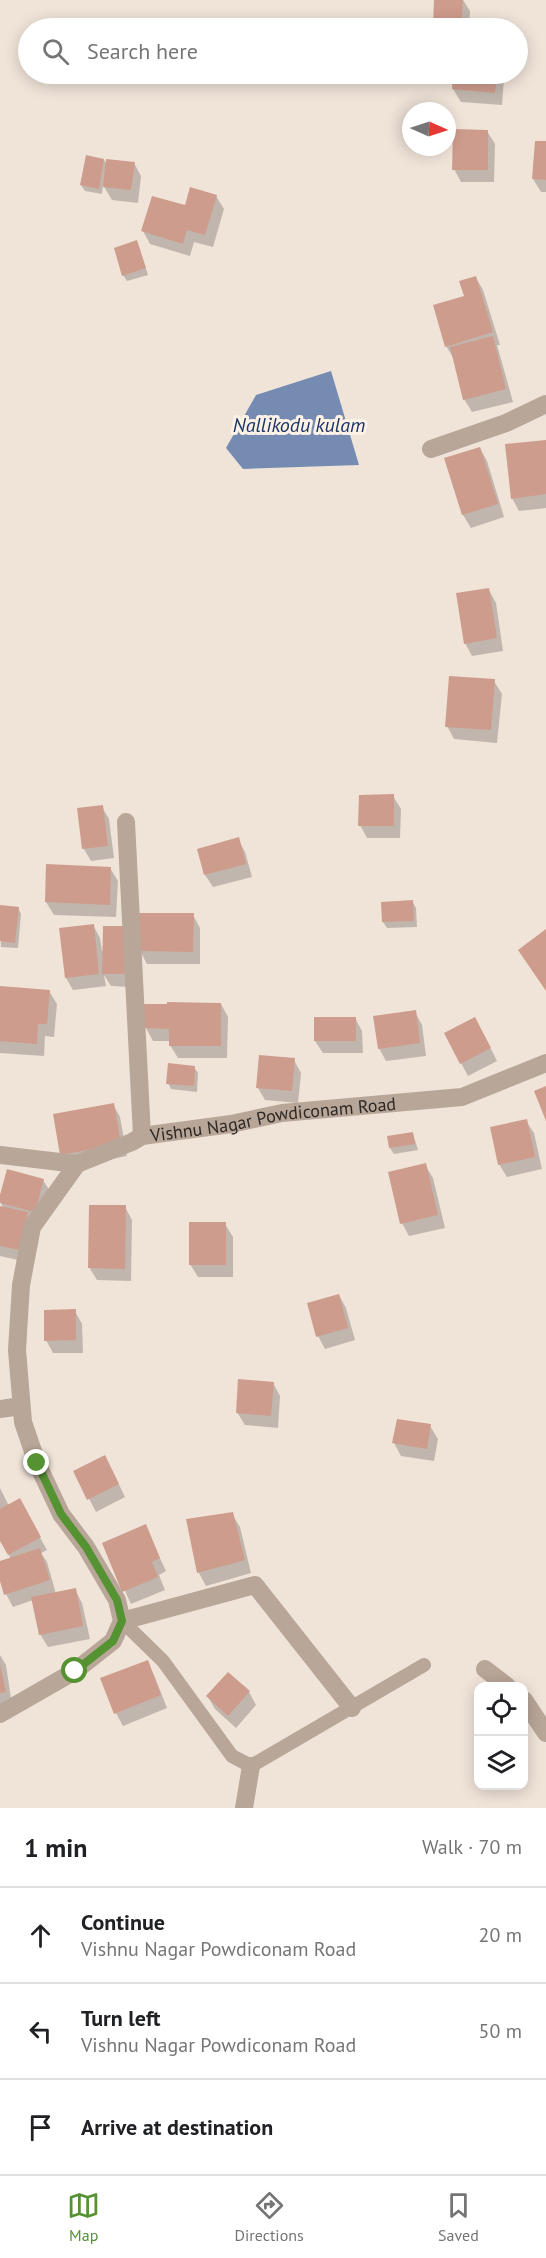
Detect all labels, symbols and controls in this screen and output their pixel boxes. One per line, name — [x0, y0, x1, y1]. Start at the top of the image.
search box — [18, 18, 528, 84]
icon: search — [39, 35, 72, 68]
text: Search here — [87, 37, 198, 65]
north arrow — [402, 102, 456, 156]
water label: Nallikodu kulam — [233, 412, 365, 438]
street label: Vishnu Nagar Powdiconam Road — [148, 1091, 397, 1146]
route end — [23, 1449, 49, 1475]
route start — [61, 1657, 87, 1683]
map controls — [474, 1682, 528, 1790]
button: locate — [474, 1682, 528, 1736]
button: layers — [474, 1736, 528, 1790]
text: 1 min — [24, 1831, 87, 1864]
text: Walk · 70 m — [422, 1834, 522, 1860]
text: Continue — [81, 1908, 165, 1936]
icon: ahead — [24, 1919, 57, 1952]
text: 20 m — [479, 1922, 522, 1948]
text: Vishnu Nagar Powdiconam Road — [81, 1936, 356, 1962]
text: Turn left — [81, 2004, 161, 2032]
icon: left — [24, 2015, 57, 2048]
text: 50 m — [479, 2018, 522, 2044]
text: Vishnu Nagar Powdiconam Road — [81, 2032, 356, 2058]
icon: arrive — [24, 2111, 57, 2144]
text: Arrive at destination — [81, 2113, 273, 2141]
tab: Map — [67, 2189, 100, 2245]
tab: Directions — [235, 2189, 304, 2245]
tab: Saved — [438, 2189, 479, 2245]

